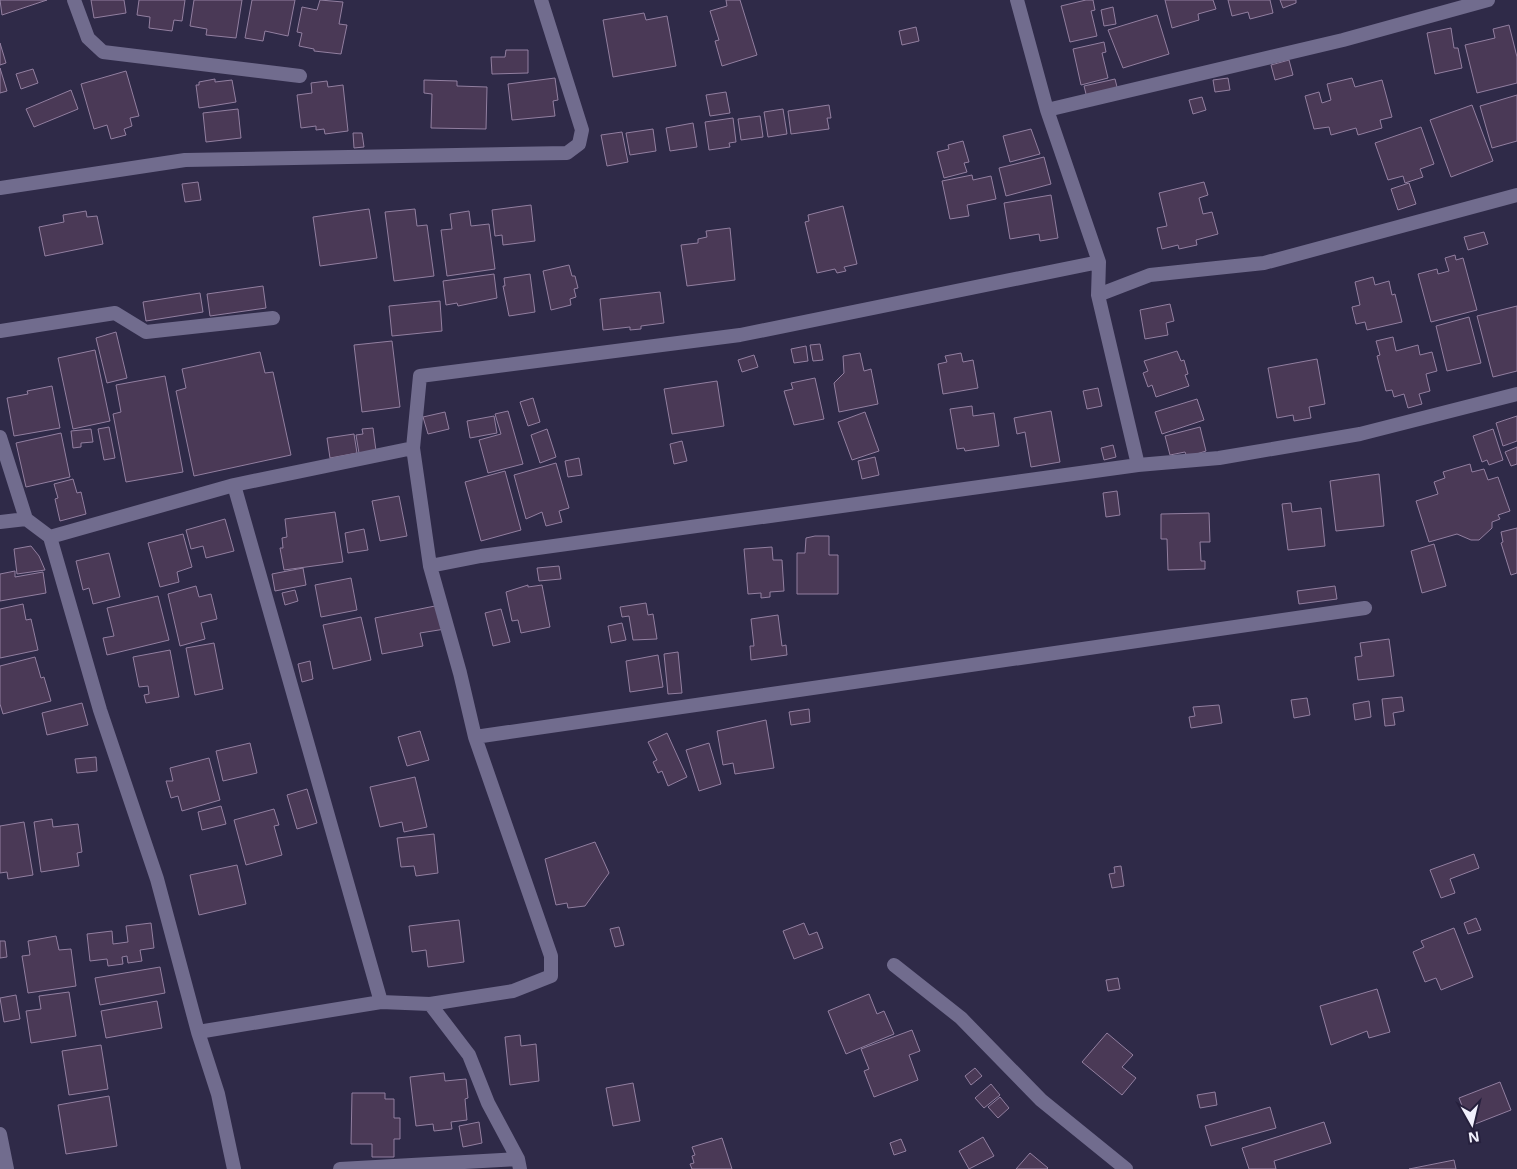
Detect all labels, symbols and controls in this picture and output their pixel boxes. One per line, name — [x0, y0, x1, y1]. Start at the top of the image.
north arrow — [1447, 1099, 1497, 1149]
text: N — [1467, 1127, 1481, 1148]

